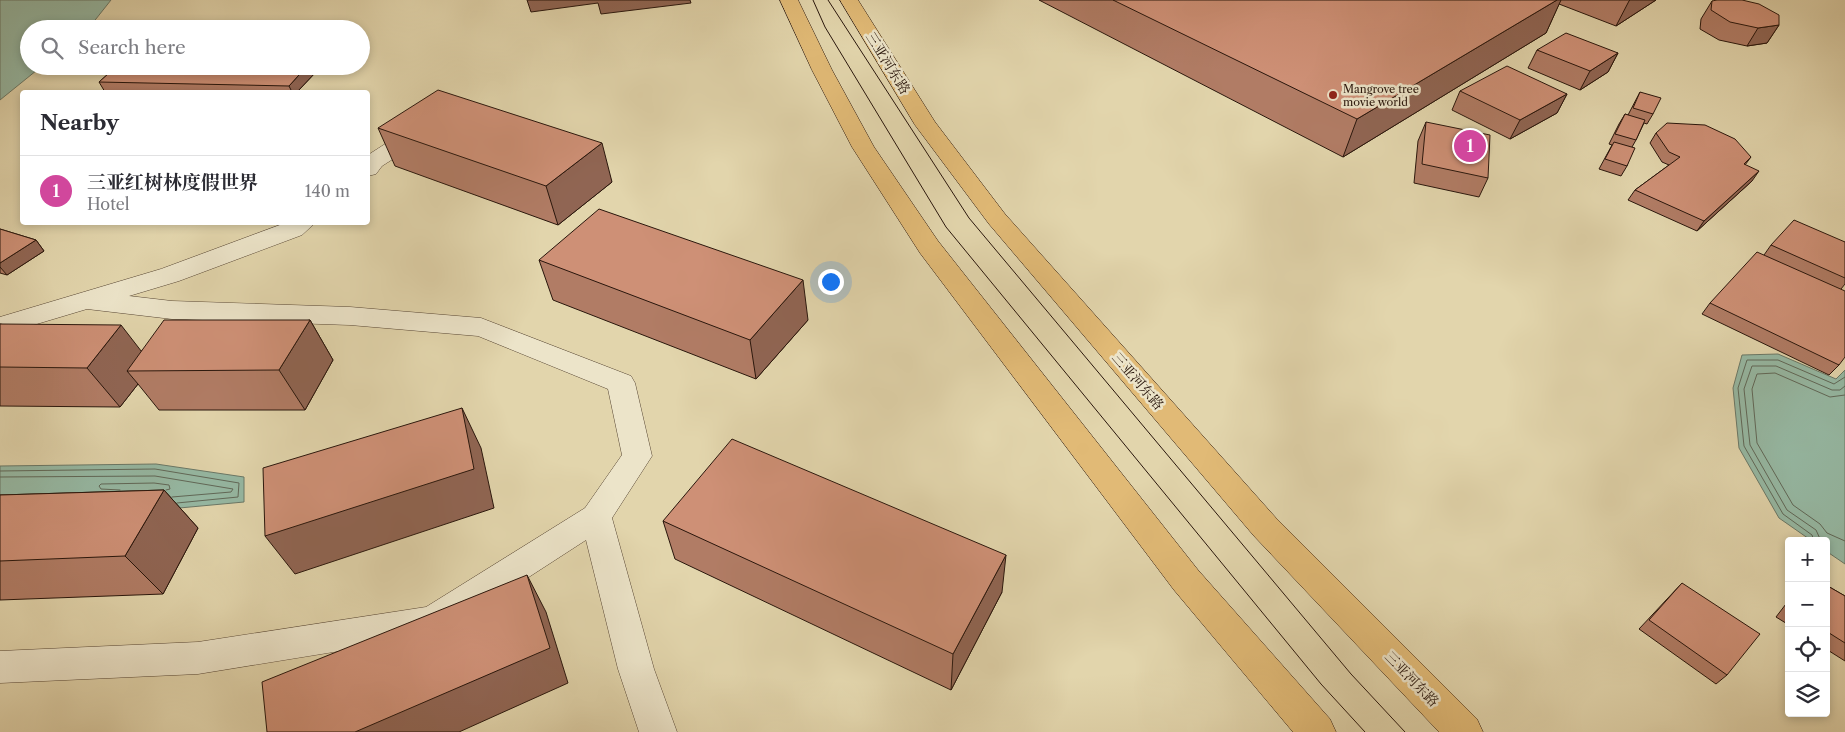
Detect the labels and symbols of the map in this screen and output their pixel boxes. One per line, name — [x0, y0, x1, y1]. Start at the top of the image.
street label: 三亚河东路 — [862, 29, 914, 97]
place label: Mangrove tree movie world — [1343, 82, 1419, 109]
marker: Mangrove tree movie world — [1327, 89, 1339, 101]
pin: 1 — [1454, 127, 1486, 165]
your location — [818, 269, 844, 295]
street label: 三亚河东路 — [1108, 349, 1168, 413]
street label: 三亚河东路 — [1381, 648, 1443, 710]

